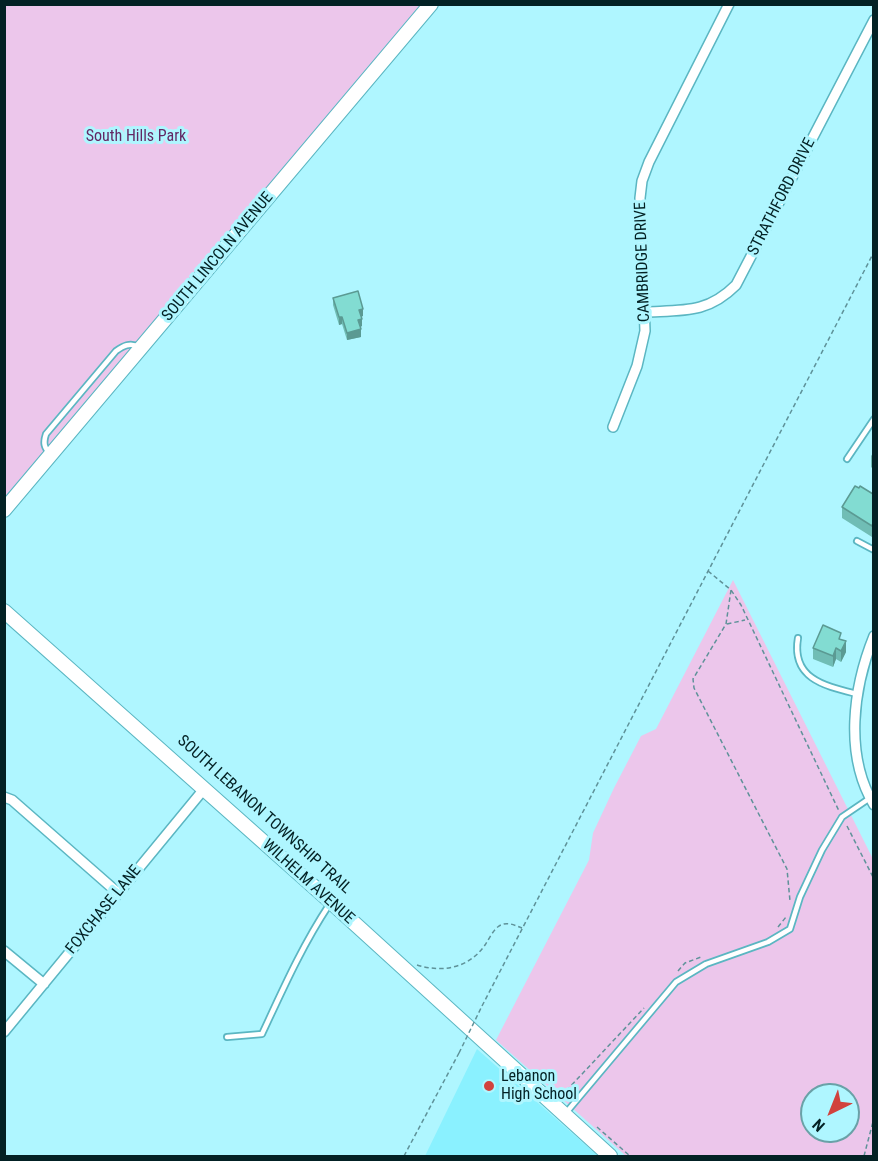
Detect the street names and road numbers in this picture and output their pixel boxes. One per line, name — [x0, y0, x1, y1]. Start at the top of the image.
street label: STRATHFORD DRIVE — [744, 135, 820, 259]
street label: SOUTH LINCOLN AVENUE — [158, 189, 278, 325]
street label: CAMBRIDGE DRIVE — [631, 202, 655, 322]
street label: SOUTH LEBANON TOWNSHIP TRAIL — [173, 732, 355, 898]
street label: WILHELM AVENUE — [258, 836, 358, 928]
street label: FOXCHASE LANE — [62, 862, 146, 958]

